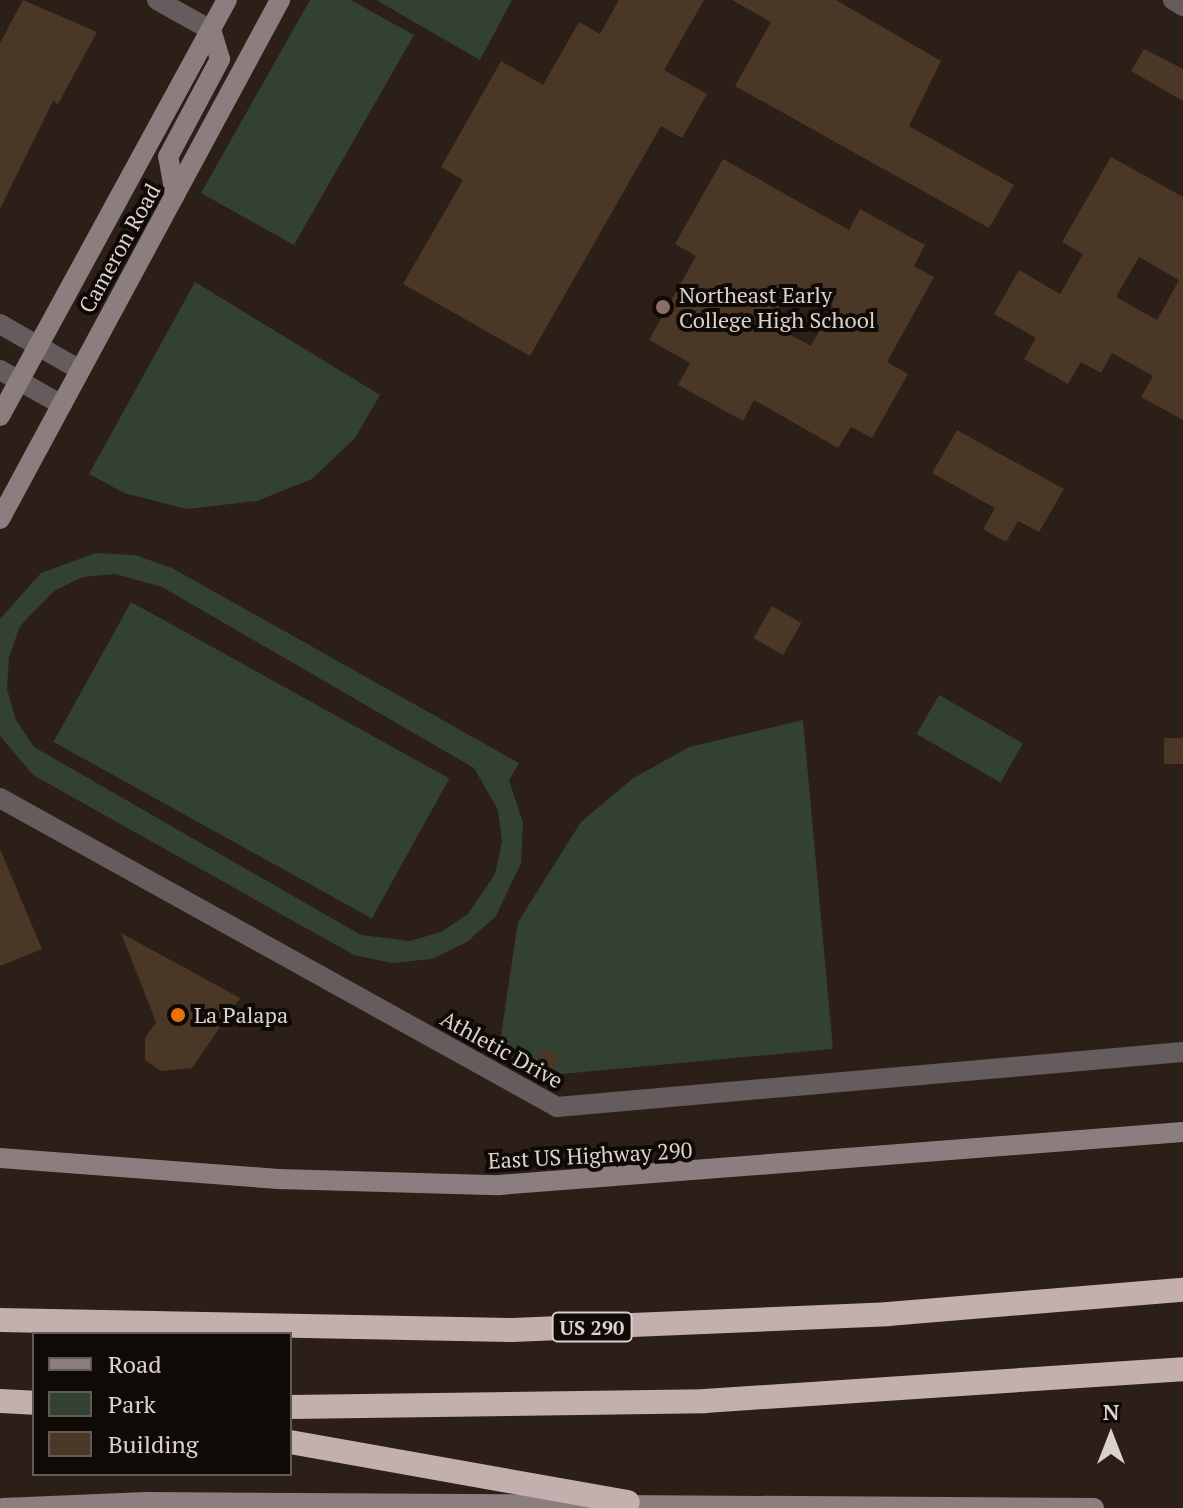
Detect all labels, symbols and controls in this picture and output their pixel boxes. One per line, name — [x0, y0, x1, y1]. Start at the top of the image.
street label: Cameron Road — [73, 179, 165, 317]
place label: Northeast Early College High School — [679, 281, 875, 332]
marker: Northeast Early College High School — [654, 298, 672, 316]
place label: La Palapa — [194, 1002, 288, 1028]
street label: Athletic Drive — [436, 1005, 568, 1093]
marker: La Palapa — [169, 1006, 187, 1024]
street label: East US Highway 290 — [487, 1136, 693, 1174]
road number: US 290 — [550, 1311, 634, 1343]
legend — [32, 1332, 292, 1476]
text: Road — [108, 1348, 162, 1380]
text: Park — [108, 1388, 156, 1420]
north arrow — [1071, 1396, 1151, 1476]
text: N — [1103, 1397, 1119, 1426]
text: Building — [108, 1428, 198, 1460]

